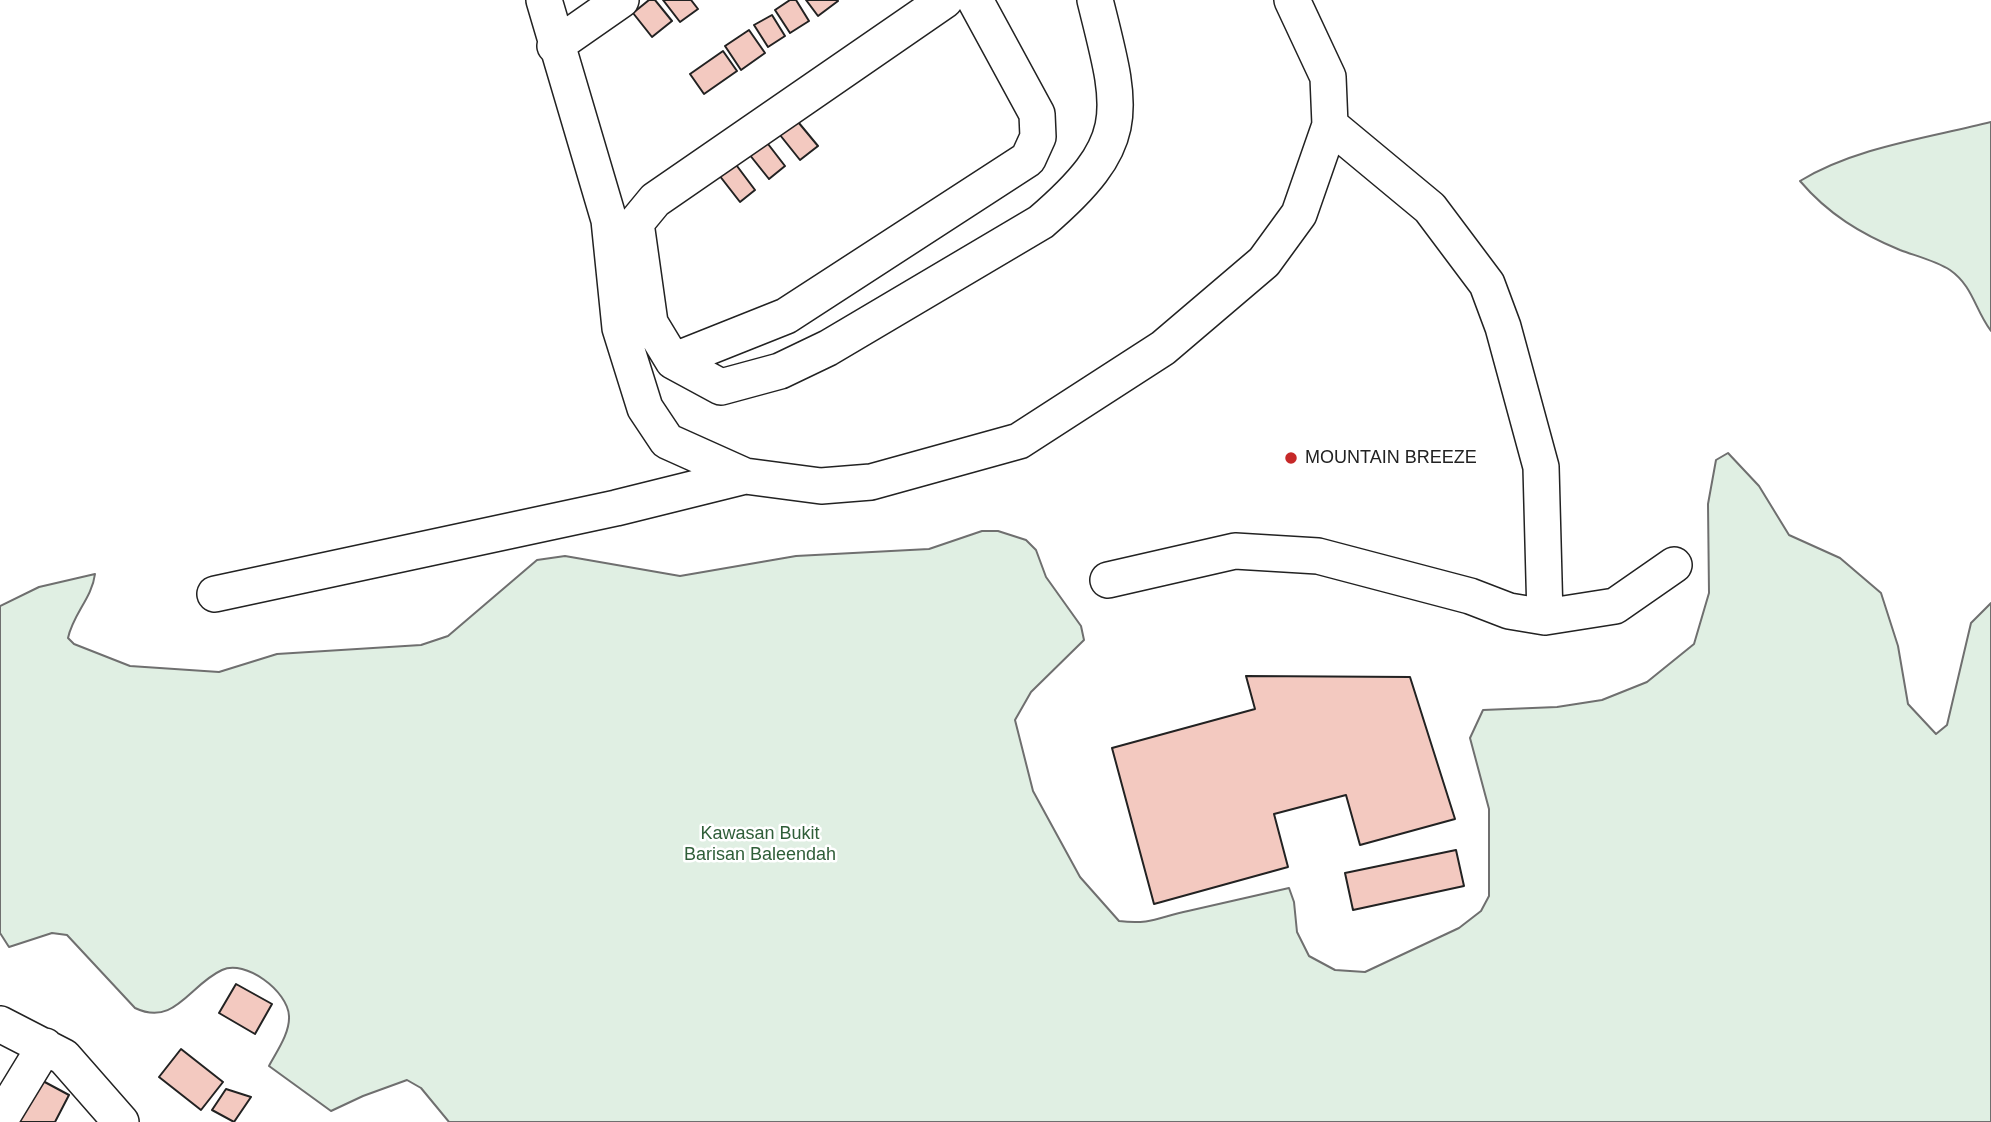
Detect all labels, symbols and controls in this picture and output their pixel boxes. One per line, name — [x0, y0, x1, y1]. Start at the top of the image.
place label: MOUNTAIN BREEZE — [1305, 447, 1477, 469]
marker: MOUNTAIN BREEZE — [1283, 450, 1299, 466]
park label: Kawasan Bukit Barisan Baleendah — [684, 823, 836, 866]

